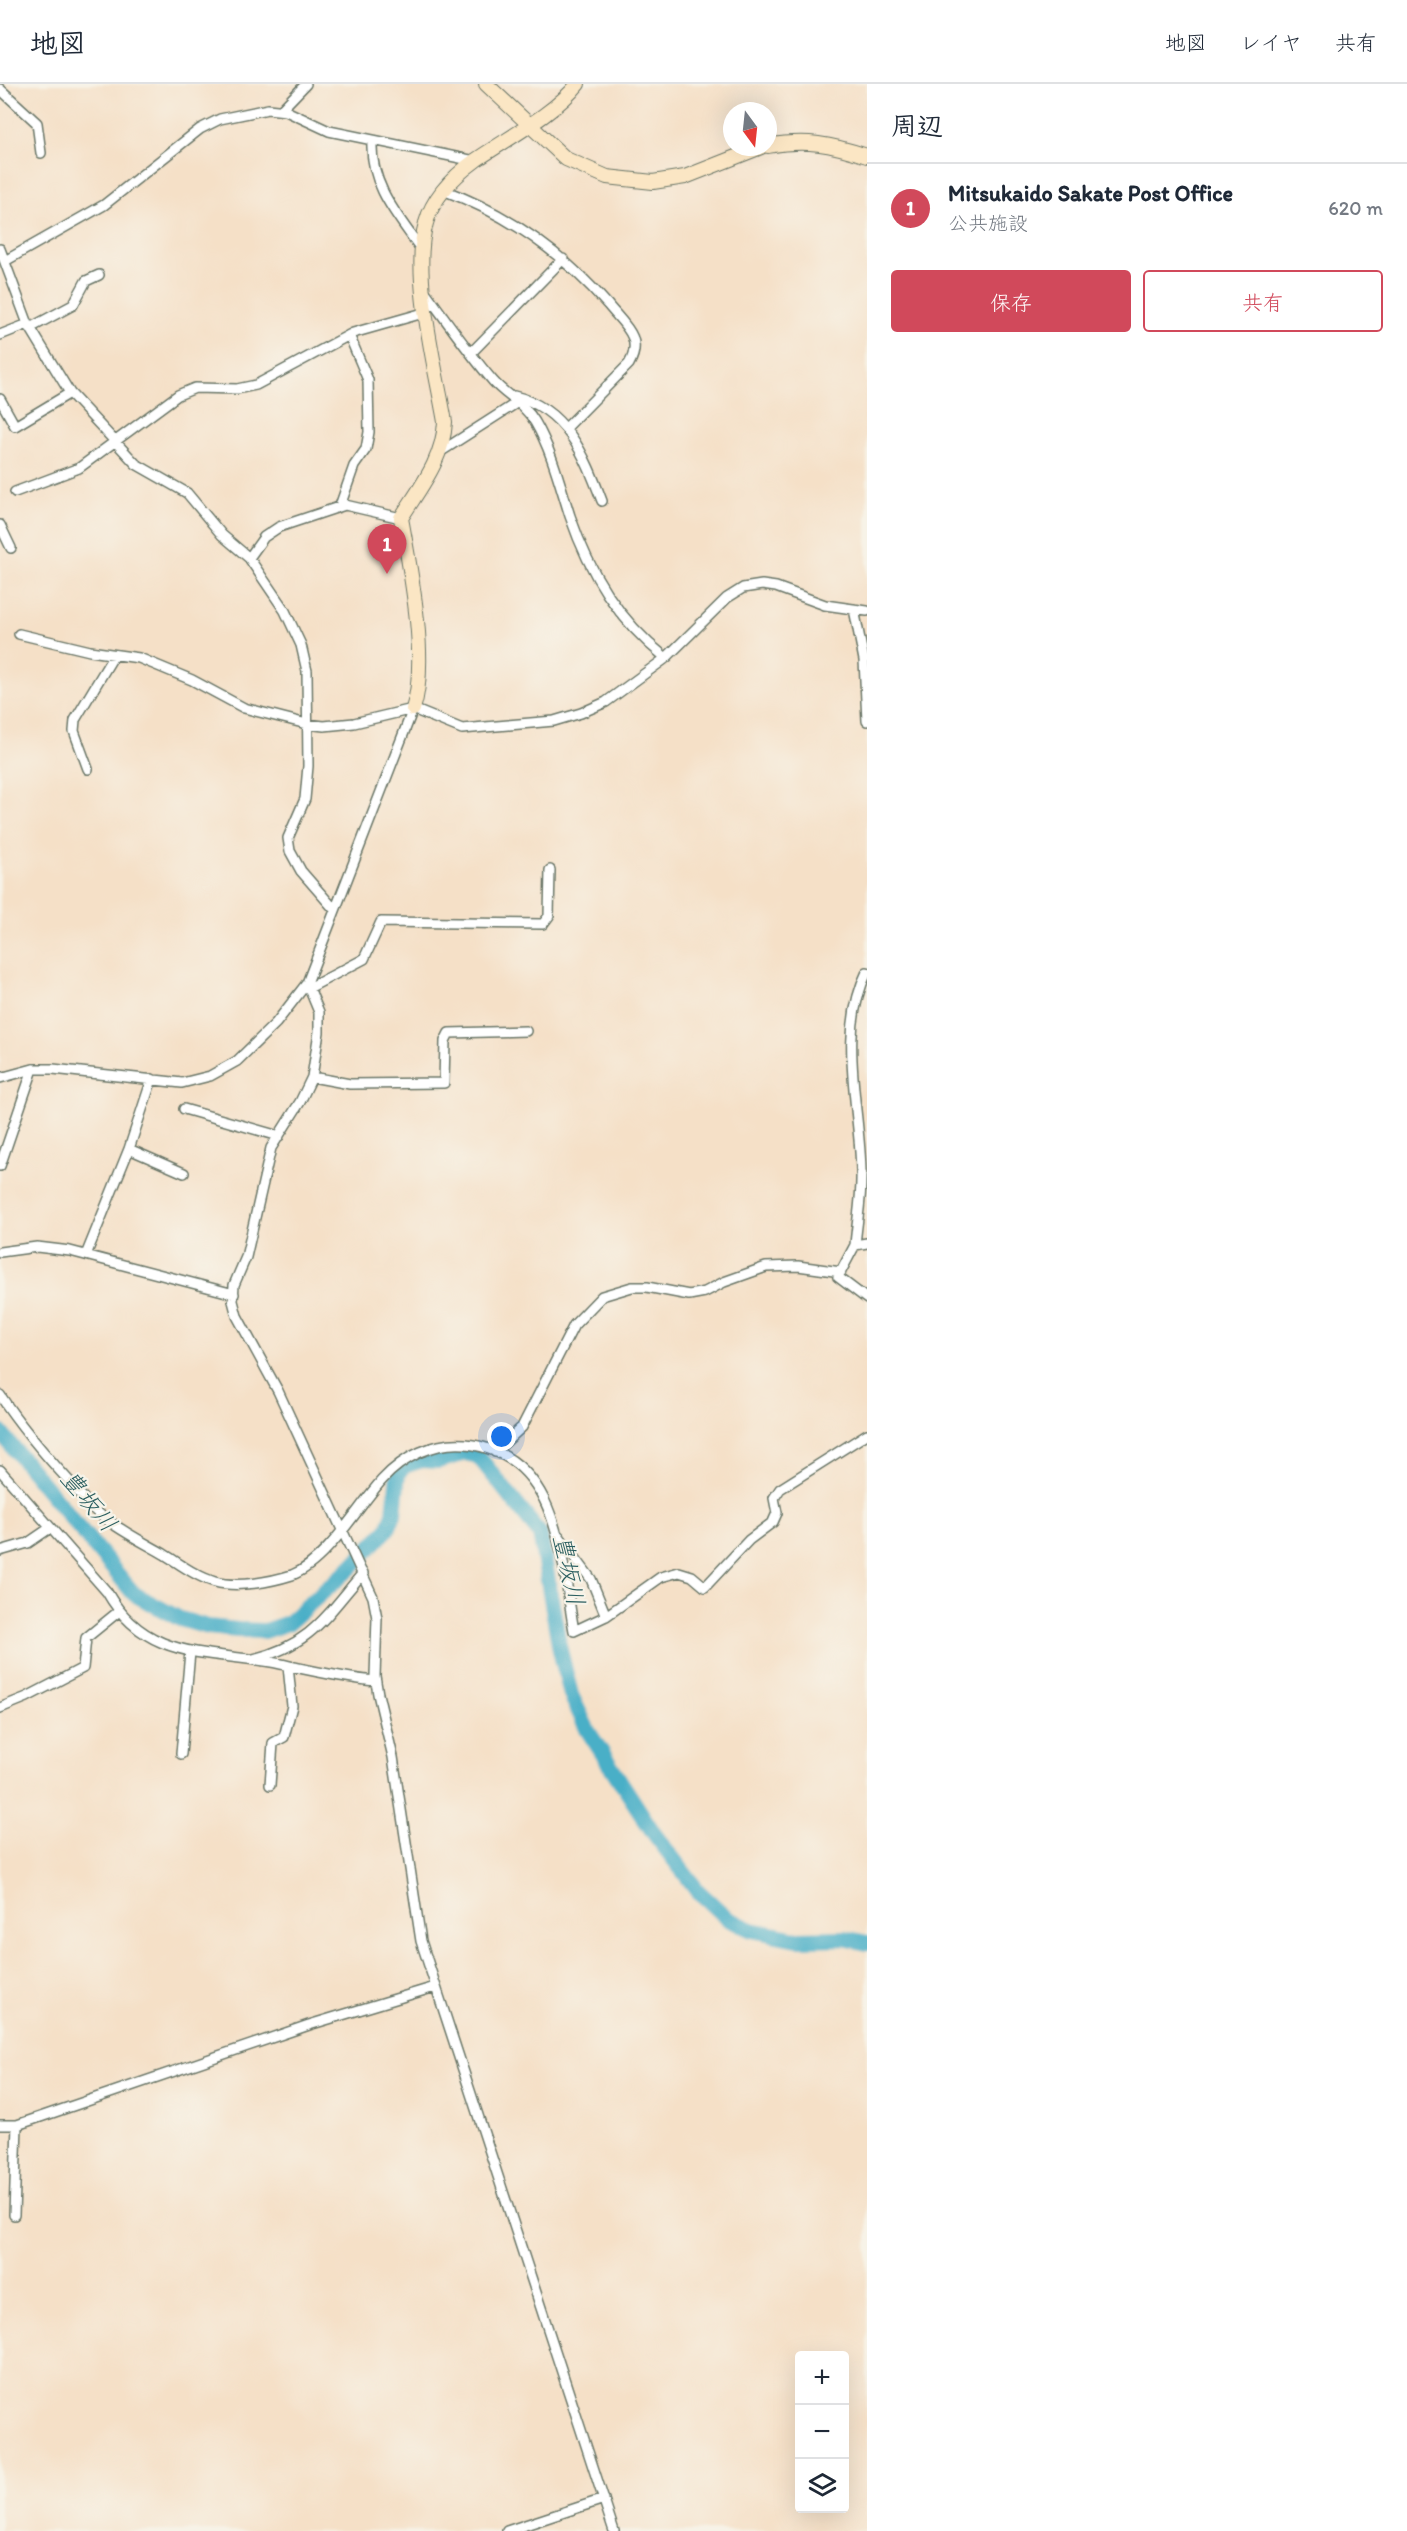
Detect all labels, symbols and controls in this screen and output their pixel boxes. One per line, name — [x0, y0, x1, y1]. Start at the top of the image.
text: 地図 — [30, 26, 86, 60]
text: 地図 — [1165, 30, 1207, 55]
text: レイヤ — [1240, 30, 1302, 55]
text: 共有 — [1335, 30, 1377, 55]
north arrow — [723, 102, 777, 156]
text: 周辺 — [891, 110, 943, 142]
text: Mitsukaido Sakate Post Office — [948, 180, 1233, 207]
text: 1 — [906, 196, 915, 220]
text: 620 m — [1328, 196, 1383, 220]
text: 公共施設 — [948, 211, 1028, 235]
button: 保存 — [891, 270, 1131, 332]
button: 共有 — [1143, 270, 1383, 332]
pin: 1 — [368, 524, 406, 574]
your location — [487, 1422, 516, 1451]
water label: 豊坂川 — [55, 1464, 124, 1538]
water label: 豊坂川 — [548, 1532, 591, 1608]
map controls — [795, 2351, 849, 2513]
button: + — [795, 2351, 849, 2405]
button: − — [795, 2405, 849, 2459]
button: layers — [795, 2459, 849, 2513]

